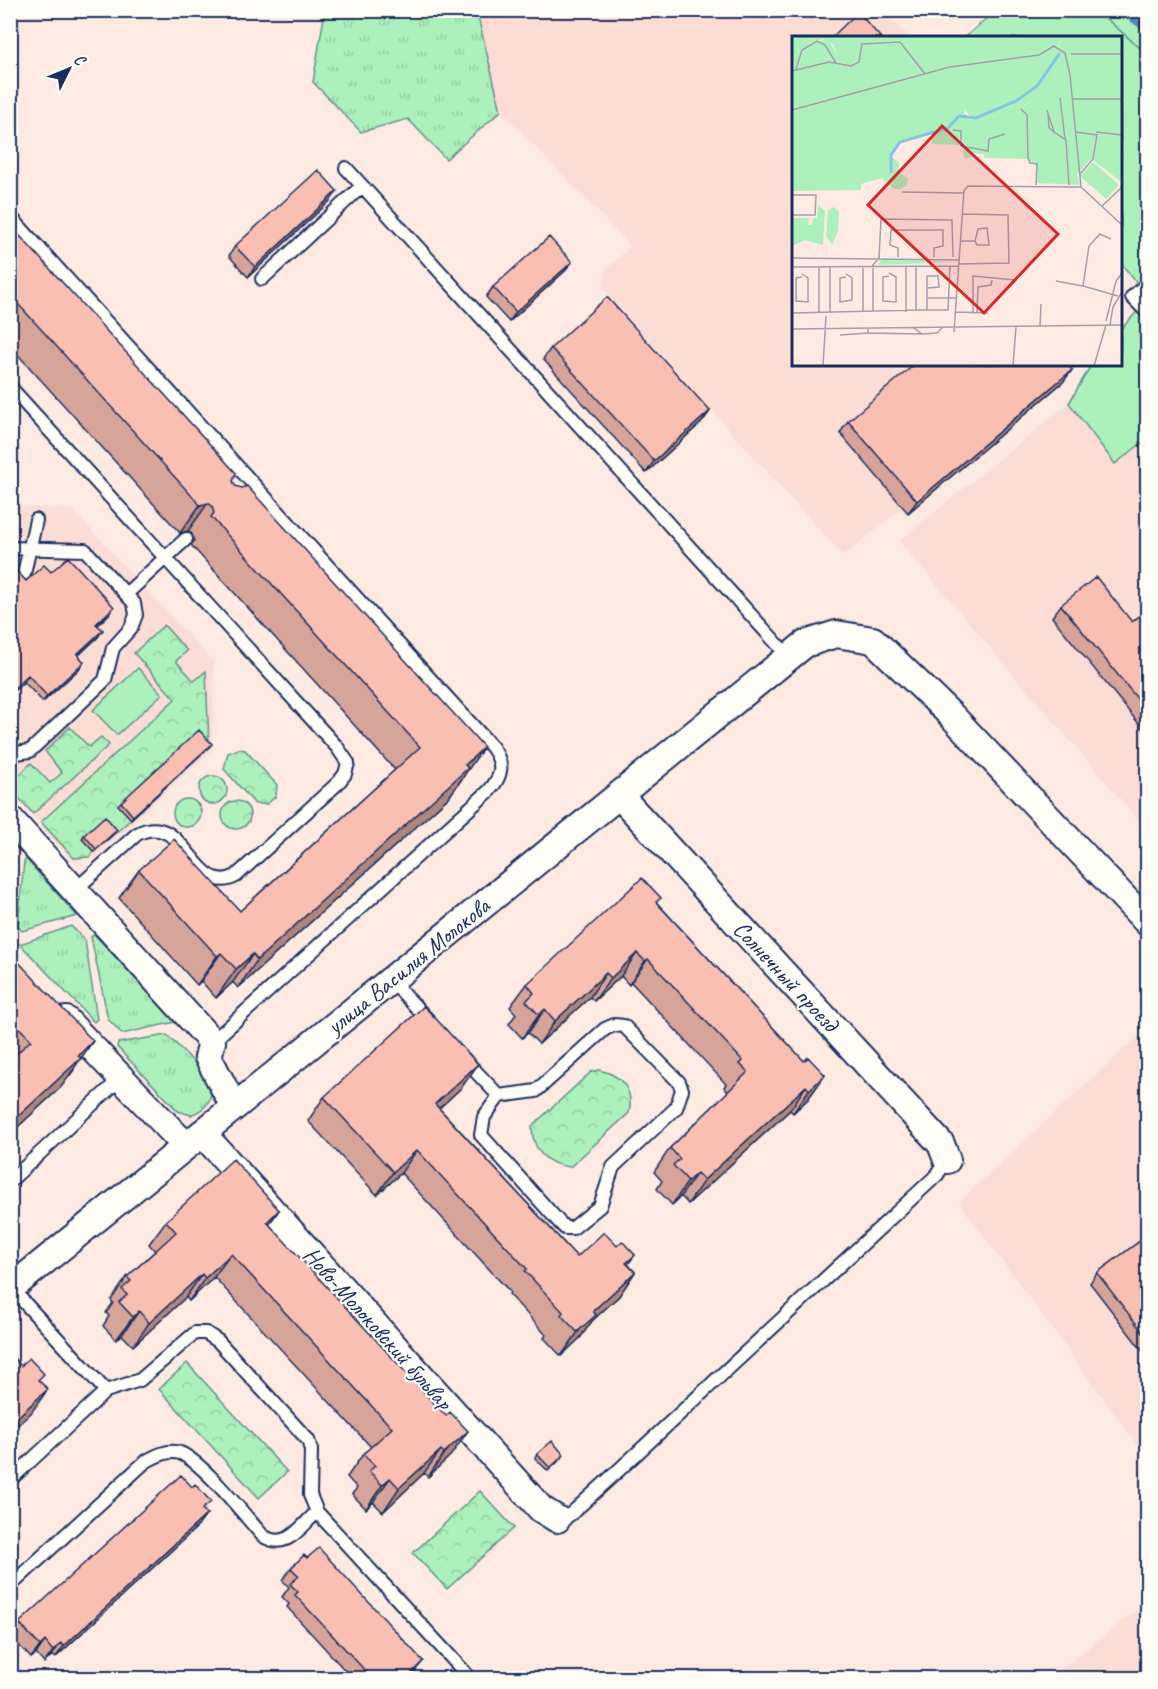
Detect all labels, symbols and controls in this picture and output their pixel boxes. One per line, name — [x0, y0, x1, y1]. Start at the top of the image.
inset map — [792, 36, 1122, 366]
north arrow — [39, 39, 99, 99]
text: С — [69, 50, 91, 71]
street label: улица Василия Молокова — [319, 890, 497, 1042]
street label: Солнечный проезд — [727, 914, 847, 1040]
street label: Ново-Молоковский бульвар — [297, 1240, 460, 1417]

